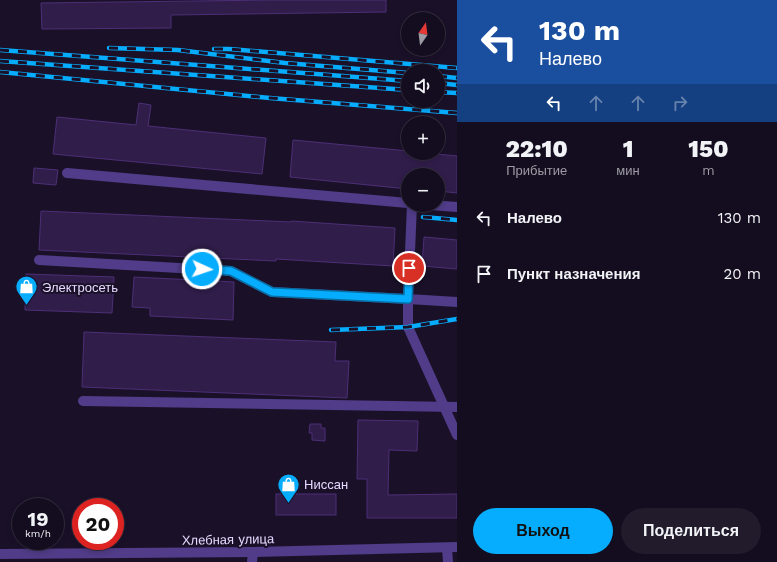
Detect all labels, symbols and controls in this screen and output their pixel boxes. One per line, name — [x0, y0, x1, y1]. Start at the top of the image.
north arrow — [401, 12, 445, 56]
map controls — [401, 12, 445, 212]
text: 130 m — [539, 14, 620, 47]
icon: left — [473, 16, 525, 68]
text: Налево — [539, 48, 602, 69]
button: sound — [401, 64, 445, 108]
icon: left — [543, 92, 565, 114]
icon: ahead — [585, 92, 607, 114]
icon: ahead — [627, 92, 649, 114]
icon: right — [669, 92, 691, 114]
button: + — [401, 116, 445, 160]
text: 22:10 — [505, 135, 568, 163]
text: 1 — [623, 135, 633, 163]
text: 150 — [688, 135, 729, 163]
text: Прибытие — [506, 163, 567, 178]
text: мин — [616, 163, 640, 178]
text: m — [702, 163, 715, 178]
button: − — [401, 168, 445, 212]
icon: left — [473, 207, 495, 229]
text: Налево — [507, 209, 562, 227]
text: 130 m — [718, 209, 761, 227]
position arrow — [181, 248, 223, 290]
pin — [392, 251, 426, 285]
icon: arrive — [398, 257, 420, 279]
icon: arrive — [473, 263, 495, 285]
text: Пункт назначения — [507, 265, 640, 283]
text: 20 m — [724, 265, 761, 283]
shop icon: Электросеть — [13, 274, 39, 307]
place label: Электросеть — [42, 280, 118, 295]
shop icon: Ниссан — [275, 471, 301, 504]
place label: Ниссан — [304, 477, 348, 492]
speed limit sign: 20 — [72, 498, 124, 550]
text: 19 — [28, 507, 48, 531]
button: Выход — [473, 508, 613, 554]
button: Поделиться — [621, 508, 761, 554]
text: km/h — [25, 528, 51, 539]
street label: Хлебная улица — [182, 531, 275, 548]

